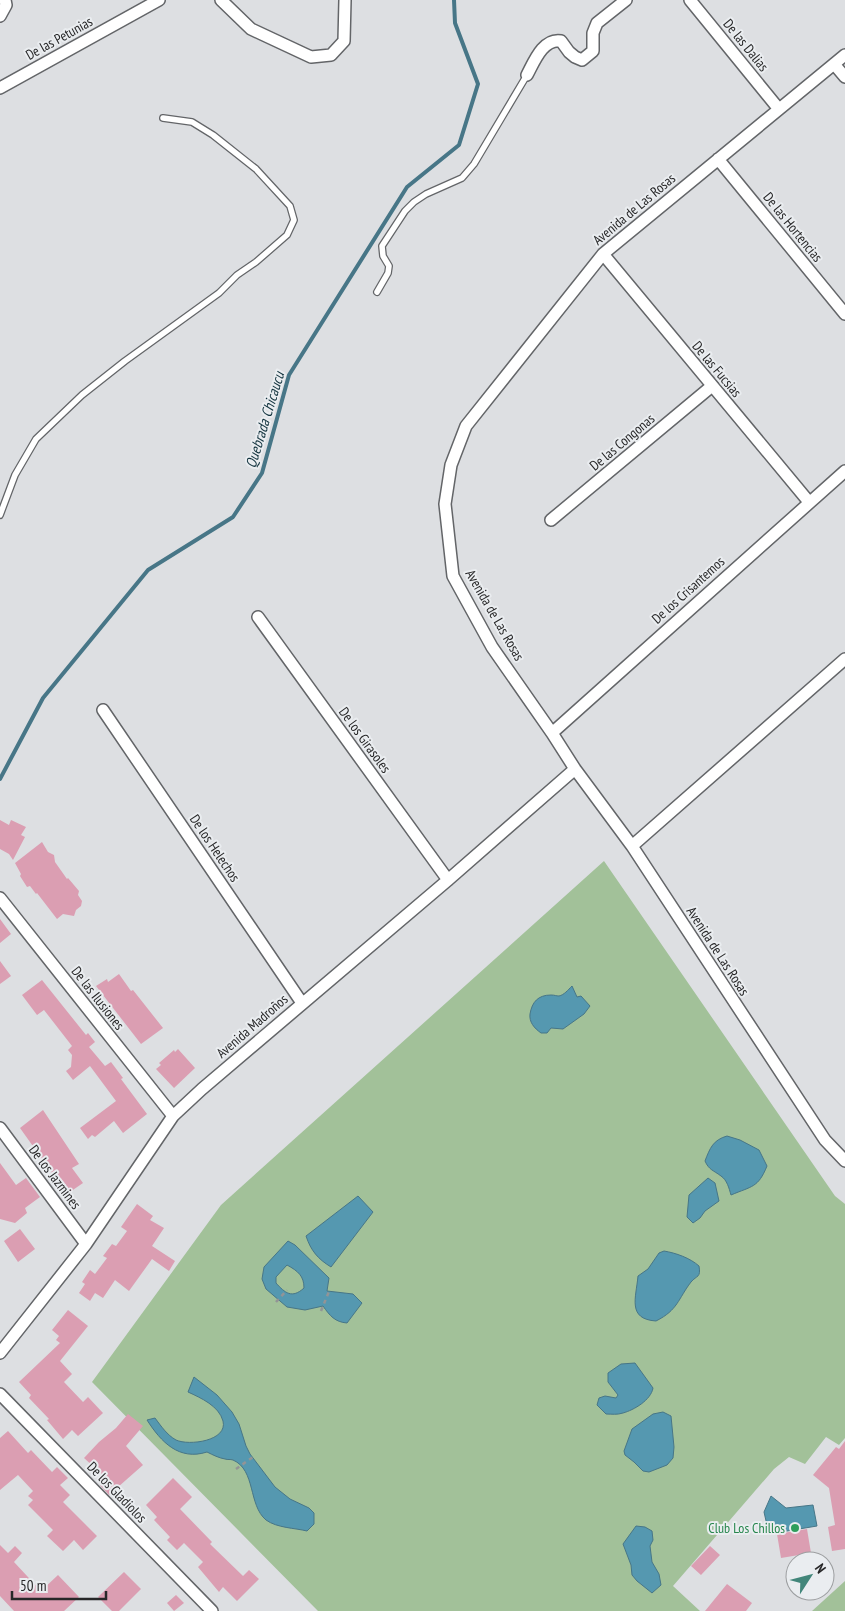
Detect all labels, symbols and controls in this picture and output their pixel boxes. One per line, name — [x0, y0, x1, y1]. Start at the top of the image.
street label: De las Petunias — [22, 12, 96, 64]
street label: De las Dalias — [719, 15, 773, 75]
street label: Avenida de Las Rosas — [589, 169, 679, 249]
street label: De las Hortencias — [759, 189, 827, 266]
street label: De las Fucsias — [688, 337, 746, 401]
water label: Quebrada Chicaucu — [241, 368, 289, 470]
street label: De las Congonas — [586, 409, 658, 474]
street label: De los Crisantemos — [648, 552, 728, 628]
street label: Avenida de Las Rosas — [462, 566, 528, 664]
street label: De los Girasoles — [335, 704, 395, 777]
street label: De los Helechos — [186, 811, 244, 885]
street label: Avenida de Las Rosas — [683, 903, 754, 999]
street label: De las Ilusiones — [68, 963, 129, 1034]
street label: Avenida Madroños — [213, 990, 292, 1062]
street label: De los Jazmines — [25, 1141, 85, 1213]
street label: De los Gladiolos — [83, 1458, 151, 1527]
place label: Club Los Chillos — [708, 1519, 785, 1537]
marker: Club Los Chillos — [789, 1522, 801, 1534]
north arrow — [785, 1551, 835, 1601]
text: N — [811, 1560, 830, 1577]
scale bar — [12, 1568, 106, 1600]
text: 50 m — [20, 1576, 46, 1595]

